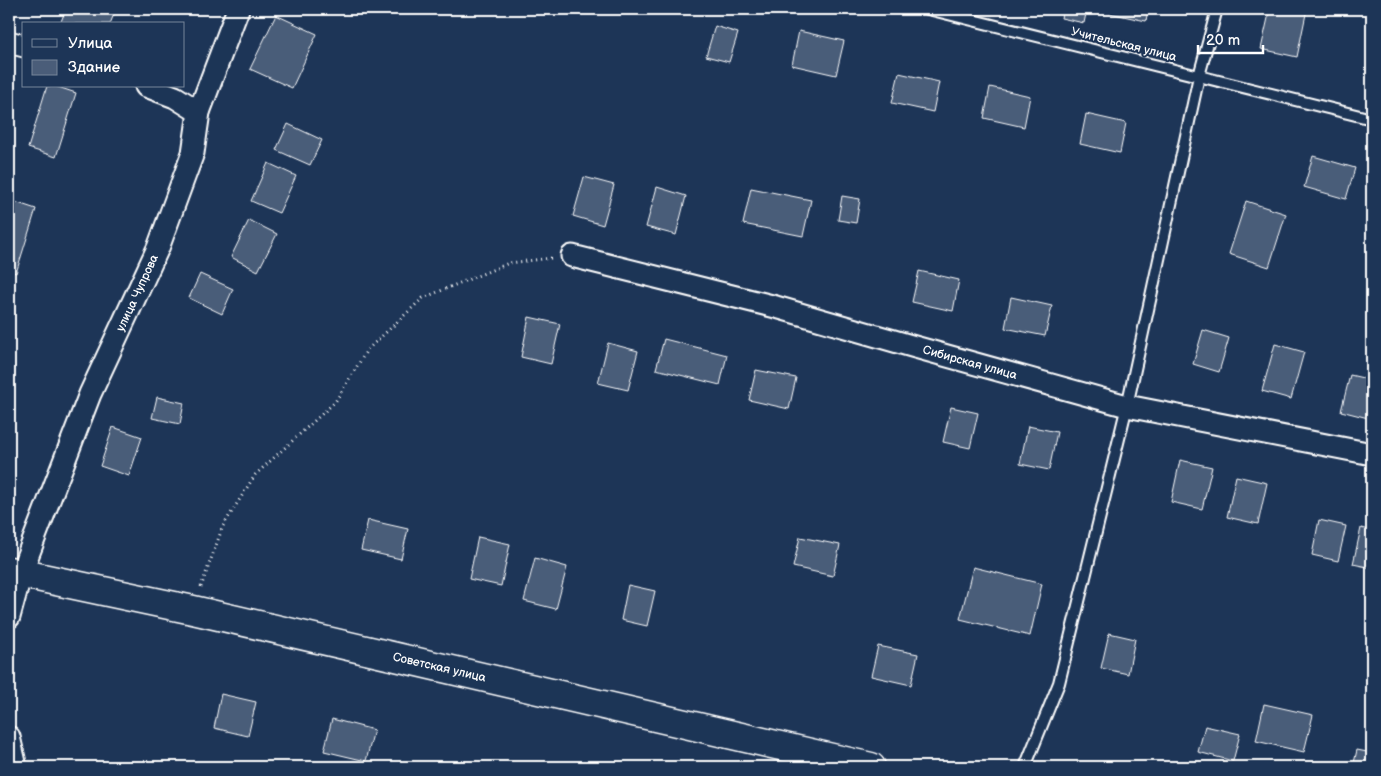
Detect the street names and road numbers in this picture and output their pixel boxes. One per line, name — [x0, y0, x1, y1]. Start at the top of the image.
street label: Учительская улица — [1070, 24, 1178, 65]
street label: улица Чупрова — [113, 252, 162, 334]
street label: Сибирская улица — [921, 343, 1019, 383]
street label: Советская улица — [391, 650, 487, 686]

